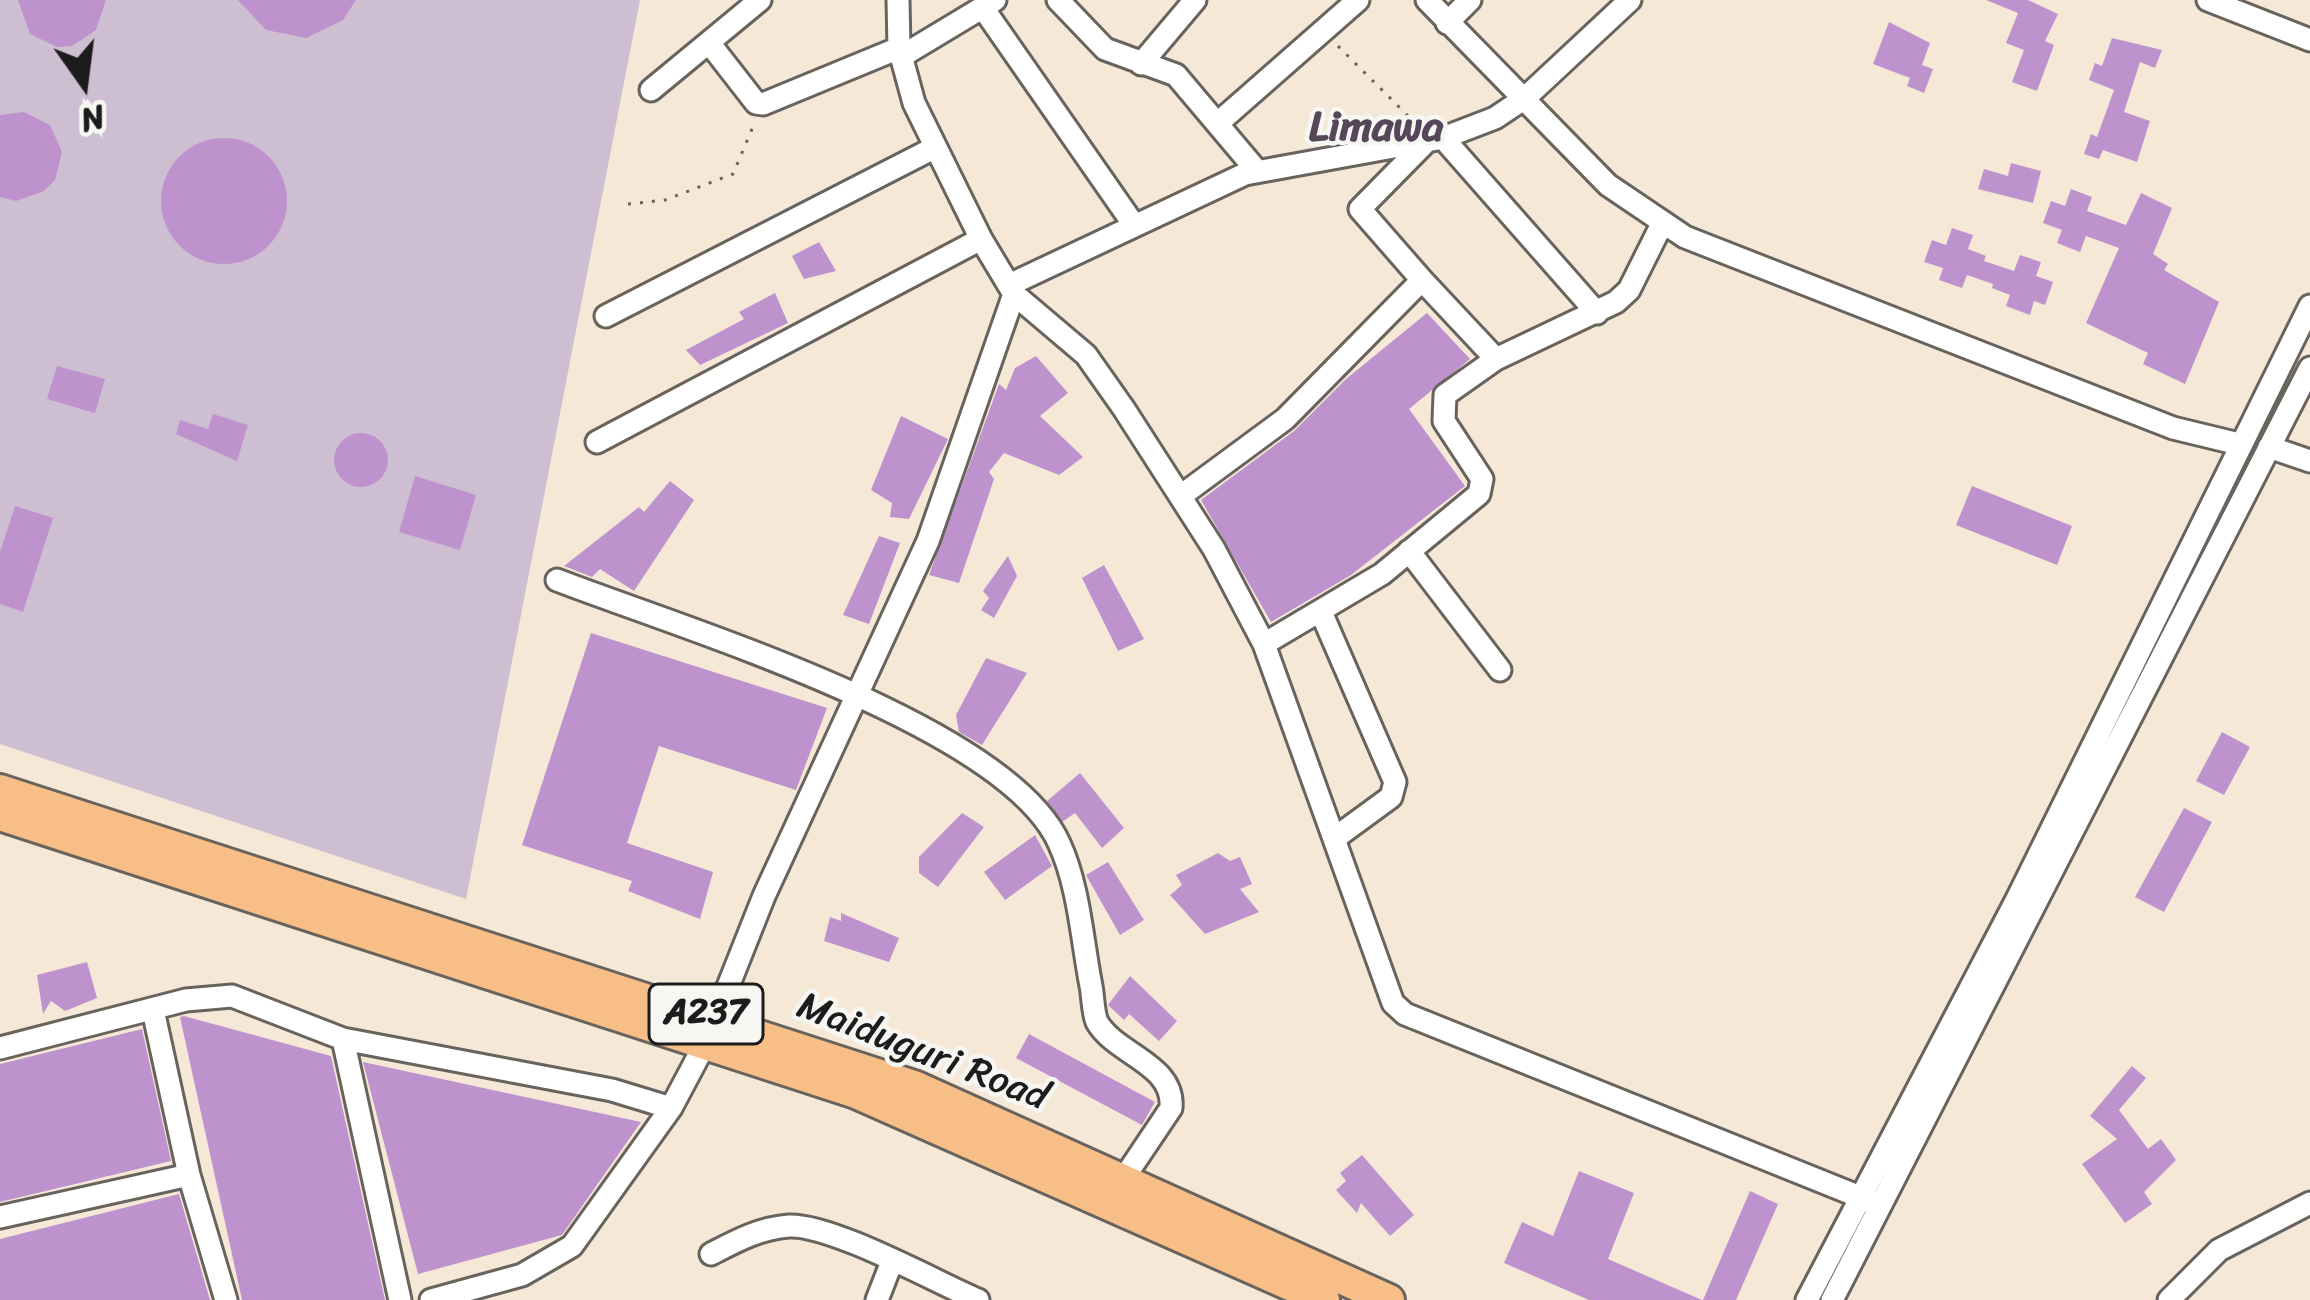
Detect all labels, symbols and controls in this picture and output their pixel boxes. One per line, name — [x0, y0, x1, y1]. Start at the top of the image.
north arrow — [24, 24, 144, 144]
text: N — [75, 88, 111, 150]
district label: Limawa — [1309, 104, 1443, 154]
road number: A237 — [649, 984, 763, 1044]
street label: Maiduguri Road — [790, 984, 1054, 1122]

